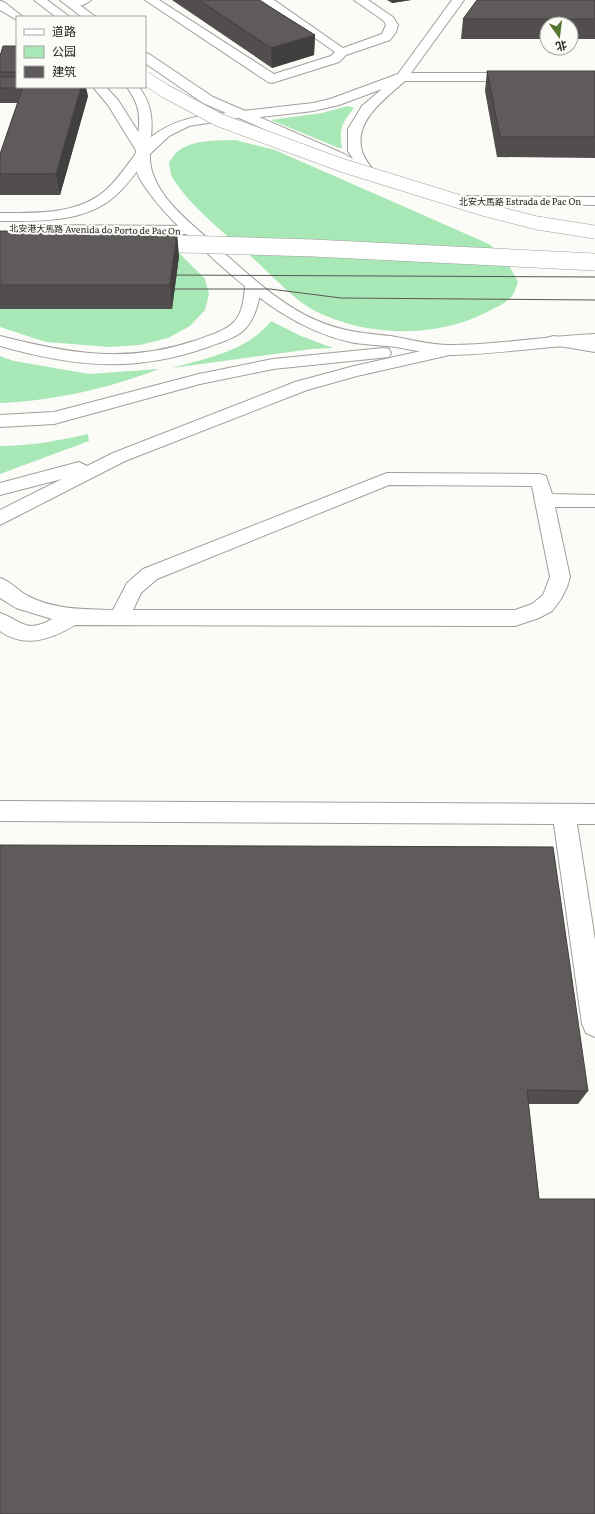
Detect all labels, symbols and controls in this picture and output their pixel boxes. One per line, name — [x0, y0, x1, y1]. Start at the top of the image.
legend — [16, 16, 146, 88]
north arrow — [539, 16, 579, 56]
text: 道路 — [52, 22, 76, 40]
text: 北 — [554, 38, 569, 56]
text: 公园 — [52, 42, 76, 60]
text: 建筑 — [52, 62, 76, 80]
street label: 北安大馬路 Estrada de Pac On — [459, 194, 581, 208]
street label: 北安港大馬路 Avenida do Porto de Pac On — [9, 221, 181, 237]

